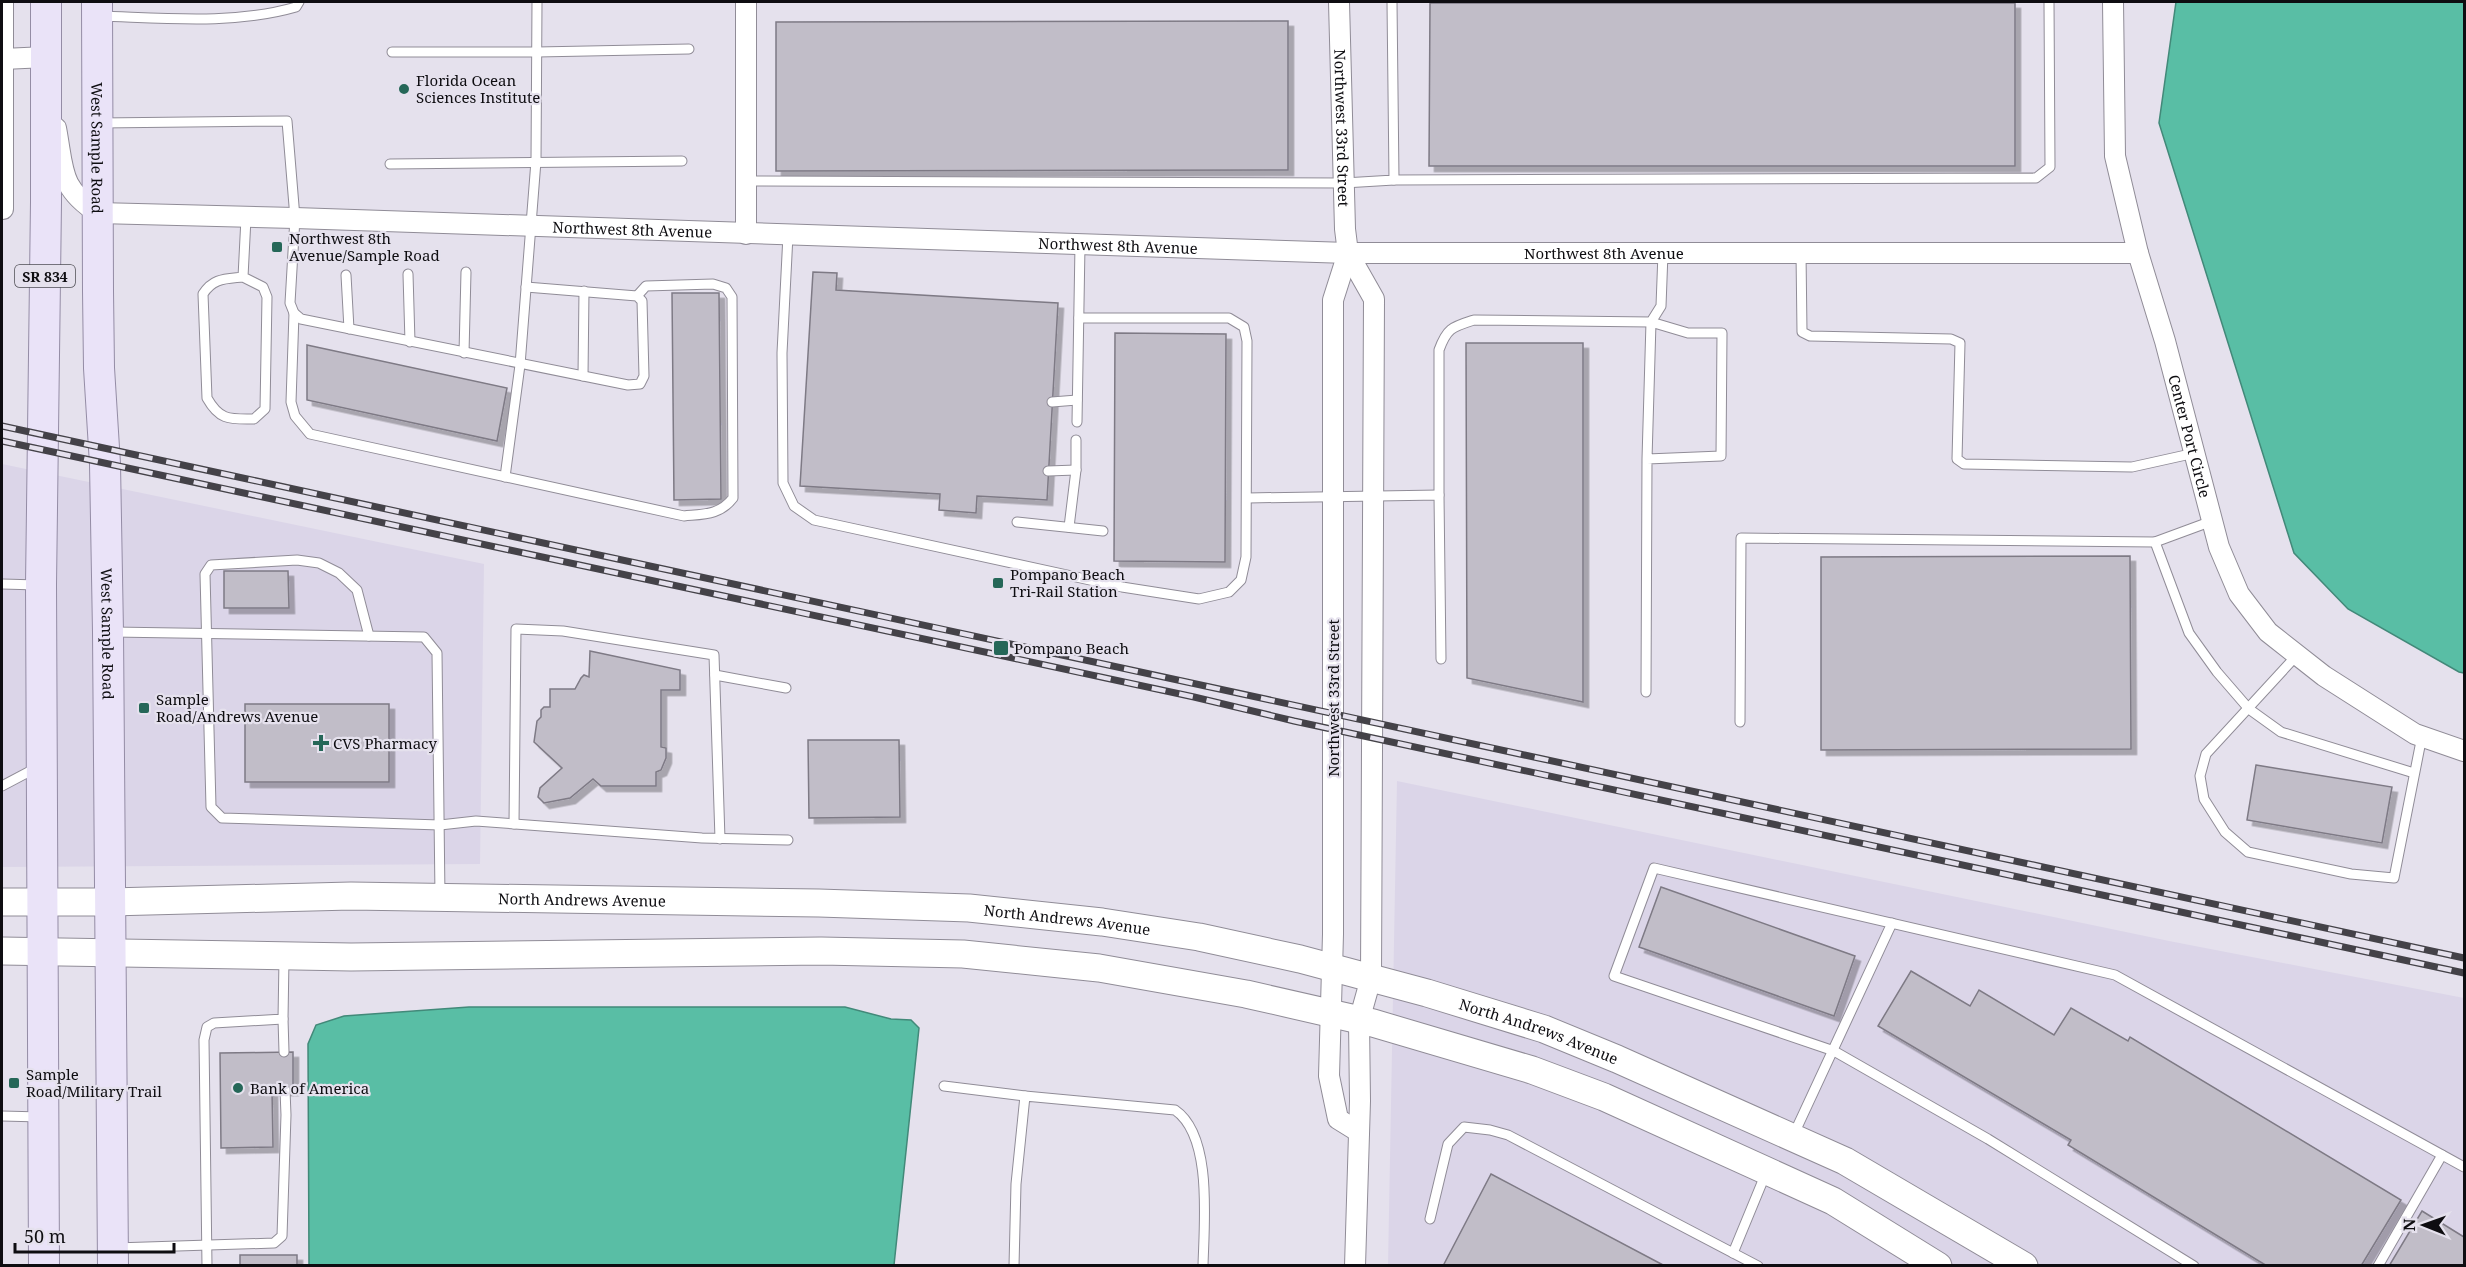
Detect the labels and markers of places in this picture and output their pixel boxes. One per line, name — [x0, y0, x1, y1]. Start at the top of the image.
place label: Florida Ocean Sciences Institute — [416, 70, 540, 107]
marker: Florida Ocean Sciences Institute — [397, 82, 411, 96]
place label: Northwest 8th Avenue/Sample Road — [289, 228, 440, 265]
marker: Northwest 8th Avenue/Sample Road — [270, 240, 284, 254]
place label: Pompano Beach Tri-Rail Station — [1010, 564, 1125, 601]
marker: Pompano Beach Tri-Rail Station — [991, 576, 1005, 590]
place label: Pompano Beach — [1014, 638, 1129, 658]
marker: Pompano Beach — [992, 639, 1010, 657]
place label: Sample Road/Andrews Avenue — [156, 689, 318, 726]
marker: Sample Road/Andrews Avenue — [137, 701, 151, 715]
place label: CVS Pharmacy — [333, 733, 437, 753]
marker: CVS Pharmacy — [314, 736, 328, 750]
place label: Sample Road/Military Trail — [26, 1064, 162, 1101]
marker: Sample Road/Military Trail — [7, 1076, 21, 1090]
place label: Bank of America — [250, 1078, 369, 1098]
marker: Bank of America — [231, 1081, 245, 1095]

